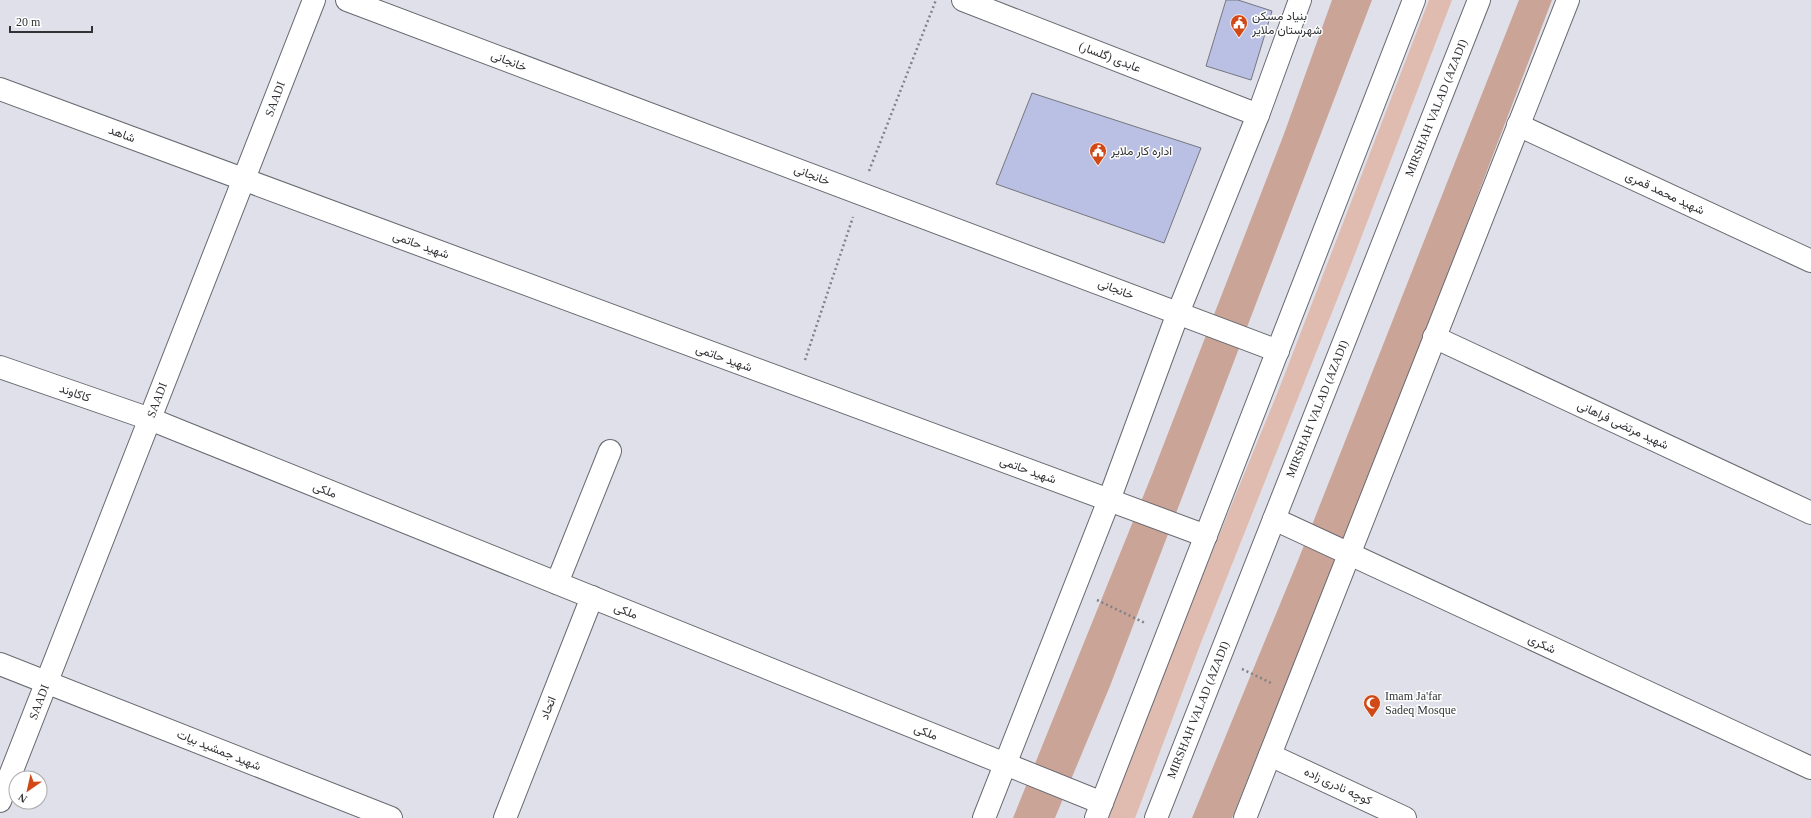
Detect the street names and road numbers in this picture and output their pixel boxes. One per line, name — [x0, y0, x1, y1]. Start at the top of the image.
street label: MIRSHAH VALAD (AZADI) — [1402, 37, 1470, 179]
street label: عابدی (گلسار) — [1077, 39, 1143, 76]
street label: خانجانی — [489, 48, 529, 75]
street label: SAADI — [262, 79, 288, 119]
street label: شاهد — [107, 123, 137, 145]
street label: خانجانی — [792, 162, 832, 189]
street label: شهید محمد قمری — [1623, 169, 1707, 218]
street label: شهید حاتمی — [391, 228, 451, 263]
street label: خانجانی — [1096, 276, 1136, 303]
street label: MIRSHAH VALAD (AZADI) — [1283, 338, 1351, 480]
street label: شهید حاتمی — [694, 341, 754, 376]
street label: SAADI — [144, 380, 170, 420]
street label: کاکاوند — [57, 381, 92, 406]
street label: شهید مرتضی فراهانی — [1575, 398, 1671, 453]
street label: شهید حاتمی — [998, 453, 1058, 488]
street label: ملکی — [311, 479, 339, 502]
street label: ملکی — [612, 600, 640, 623]
street label: شکری — [1526, 632, 1558, 657]
street label: MIRSHAH VALAD (AZADI) — [1164, 639, 1232, 781]
street label: SAADI — [26, 682, 52, 722]
street label: اتحاد — [537, 695, 559, 721]
street label: ملکی — [912, 721, 940, 744]
street label: شهید جمشید بیات — [175, 727, 263, 774]
street label: کوچه نادری زاده — [1301, 764, 1374, 809]

